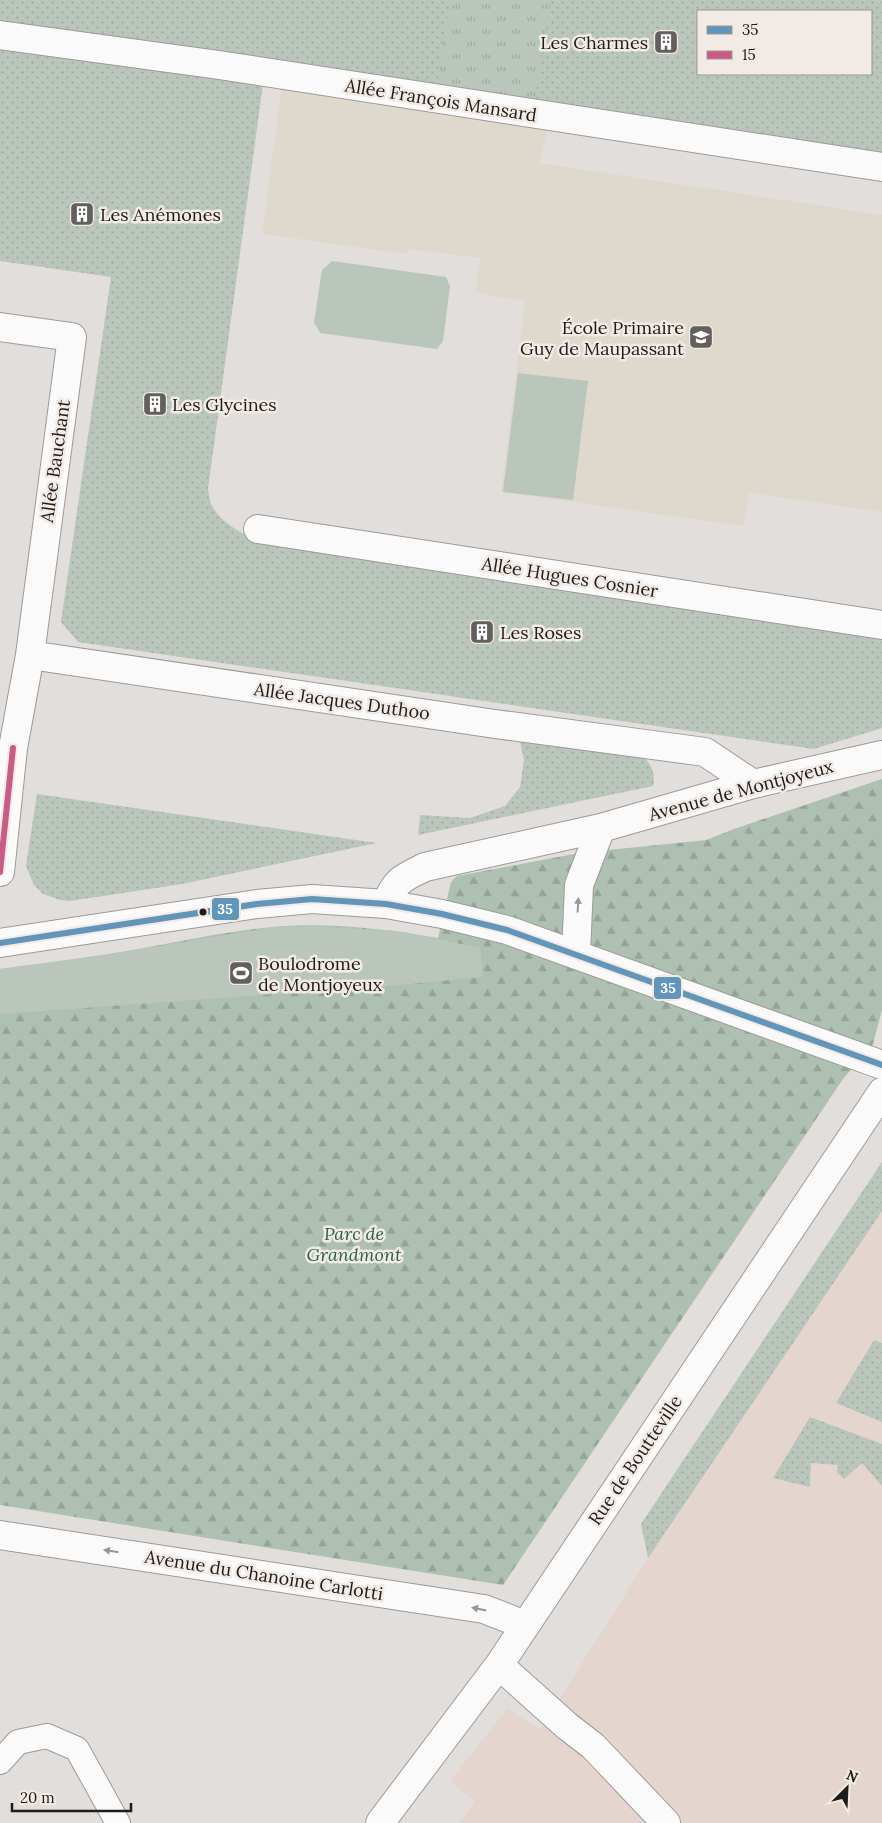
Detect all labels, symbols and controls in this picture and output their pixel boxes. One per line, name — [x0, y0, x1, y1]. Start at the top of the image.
legend — [697, 10, 872, 75]
text: 35 — [742, 20, 759, 39]
building icon: Les Charmes — [653, 29, 679, 55]
place label: Les Charmes — [540, 31, 648, 54]
text: 15 — [742, 45, 756, 64]
street label: Allée François Mansard — [343, 73, 539, 127]
building icon: Les Anémones — [69, 201, 95, 227]
place label: Les Anémones — [100, 203, 221, 226]
place label: École Primaire Guy de Maupassant — [520, 316, 684, 360]
school or university icon: École Primaire Guy de Maupassant — [688, 324, 714, 350]
building icon: Les Glycines — [142, 391, 168, 417]
place label: Les Glycines — [172, 393, 277, 416]
street label: Allée Bauchant — [35, 398, 75, 525]
street label: Allée Hugues Cosnier — [479, 552, 660, 602]
building icon: Les Roses — [469, 619, 495, 645]
place label: Les Roses — [500, 621, 581, 644]
street label: Allée Jacques Duthoo — [252, 677, 431, 725]
street label: Avenue de Montjoyeux — [645, 754, 836, 826]
line badge: 35 — [211, 897, 240, 921]
one-way arrow — [575, 897, 583, 913]
text: 35 — [217, 900, 233, 918]
unlabelled marker — [198, 907, 208, 917]
place label: Boulodrome de Montjoyeux — [258, 952, 383, 996]
sports icon: Boulodrome de Montjoyeux — [228, 960, 254, 986]
line badge: 35 — [653, 976, 682, 1000]
text: 35 — [660, 979, 676, 997]
park label: Parc de Grandmont — [306, 1222, 402, 1266]
street label: Rue de Boutteville — [583, 1390, 687, 1529]
street label: Avenue du Chanoine Carlotti — [142, 1545, 385, 1605]
one-way arrow — [103, 1547, 119, 1555]
one-way arrow — [470, 1604, 486, 1612]
north arrow — [822, 1763, 872, 1813]
text: N — [844, 1766, 861, 1787]
scale bar — [12, 1780, 131, 1812]
text: 20 m — [20, 1788, 55, 1807]

